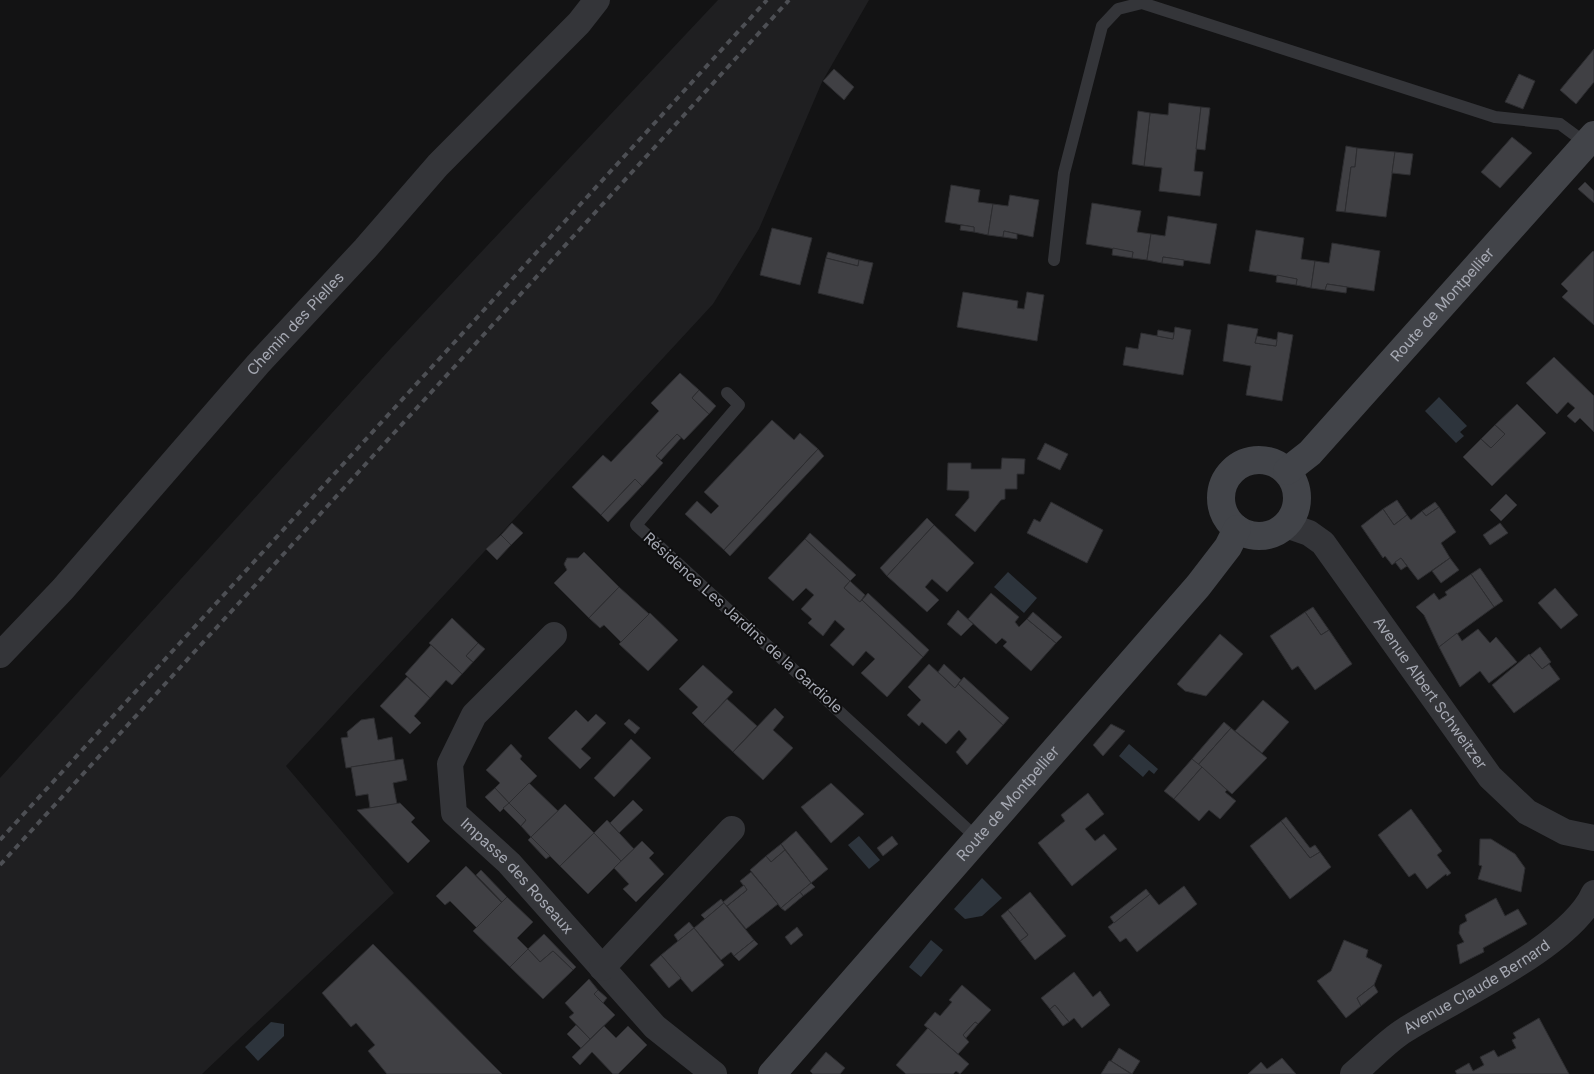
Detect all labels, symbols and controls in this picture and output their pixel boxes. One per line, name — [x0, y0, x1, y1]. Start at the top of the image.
street label: Route de Montpellier — [1386, 243, 1498, 365]
street label: Chemin des Pielles — [242, 268, 348, 379]
street label: Résidence Les Jardins de la Gardiole — [640, 528, 847, 717]
street label: Avenue Albert Schweitzer — [1370, 613, 1492, 773]
street label: Route de Montpellier — [952, 741, 1063, 865]
street label: Impasse des Roseaux — [457, 814, 578, 938]
street label: Avenue Claude Bernard — [1400, 935, 1554, 1038]

